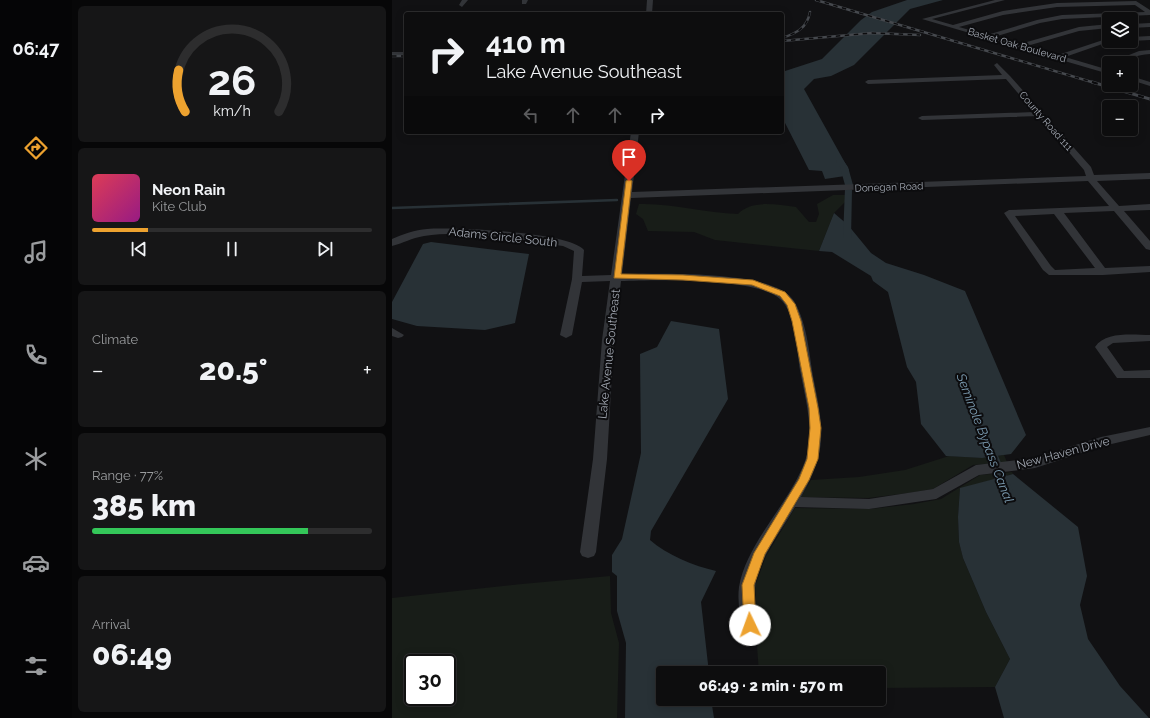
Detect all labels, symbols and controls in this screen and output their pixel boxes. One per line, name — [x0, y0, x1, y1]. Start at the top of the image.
map controls — [1102, 12, 1138, 136]
button: layers — [1102, 12, 1138, 48]
street label: Basket Oak Boulevard — [967, 26, 1067, 64]
text: 410 m — [486, 27, 566, 60]
icon: right — [420, 28, 472, 80]
text: 06:47 — [13, 38, 59, 59]
text: 26 — [208, 56, 256, 105]
button: + — [1102, 56, 1138, 92]
text: Lake Avenue Southeast — [486, 61, 682, 82]
street label: County Road 111 — [1017, 89, 1075, 153]
button: − — [1102, 100, 1138, 136]
text: km/h — [213, 103, 251, 119]
icon: left — [520, 104, 542, 126]
icon: ahead — [562, 104, 584, 126]
icon: ahead — [604, 104, 626, 126]
icon: right — [646, 104, 668, 126]
icon: directions — [22, 134, 50, 162]
pin — [612, 140, 646, 181]
icon: arrive — [618, 146, 640, 168]
street label: Donegan Road — [854, 180, 924, 194]
text: Neon Rain — [152, 181, 225, 199]
text: Kite Club — [152, 199, 207, 214]
street label: Adams Circle South — [448, 224, 558, 250]
icon: music — [22, 238, 50, 266]
icon: previous — [128, 238, 150, 260]
icon: pause — [221, 238, 243, 260]
icon: next — [314, 238, 336, 260]
street label: Lake Avenue Southeast — [595, 288, 623, 420]
text: Climate — [92, 332, 138, 347]
icon: phone — [22, 341, 50, 369]
text: 20.5° — [199, 352, 268, 387]
text: − — [92, 357, 104, 383]
text: + — [363, 357, 372, 383]
water label: Seminole Bypass Canal — [953, 370, 1017, 505]
street label: New Haven Drive — [1015, 434, 1111, 472]
icon: climate — [22, 445, 50, 473]
text: Range · 77% — [92, 468, 163, 483]
text: 385 km — [92, 488, 196, 523]
icon: car — [22, 549, 50, 577]
position arrow — [729, 604, 771, 646]
text: Arrival — [92, 617, 130, 632]
text: 06:49 — [92, 637, 172, 672]
icon: filters — [22, 652, 50, 680]
speed limit sign: 30 — [404, 654, 456, 706]
text: 06:49 · 2 min · 570 m — [699, 677, 843, 695]

